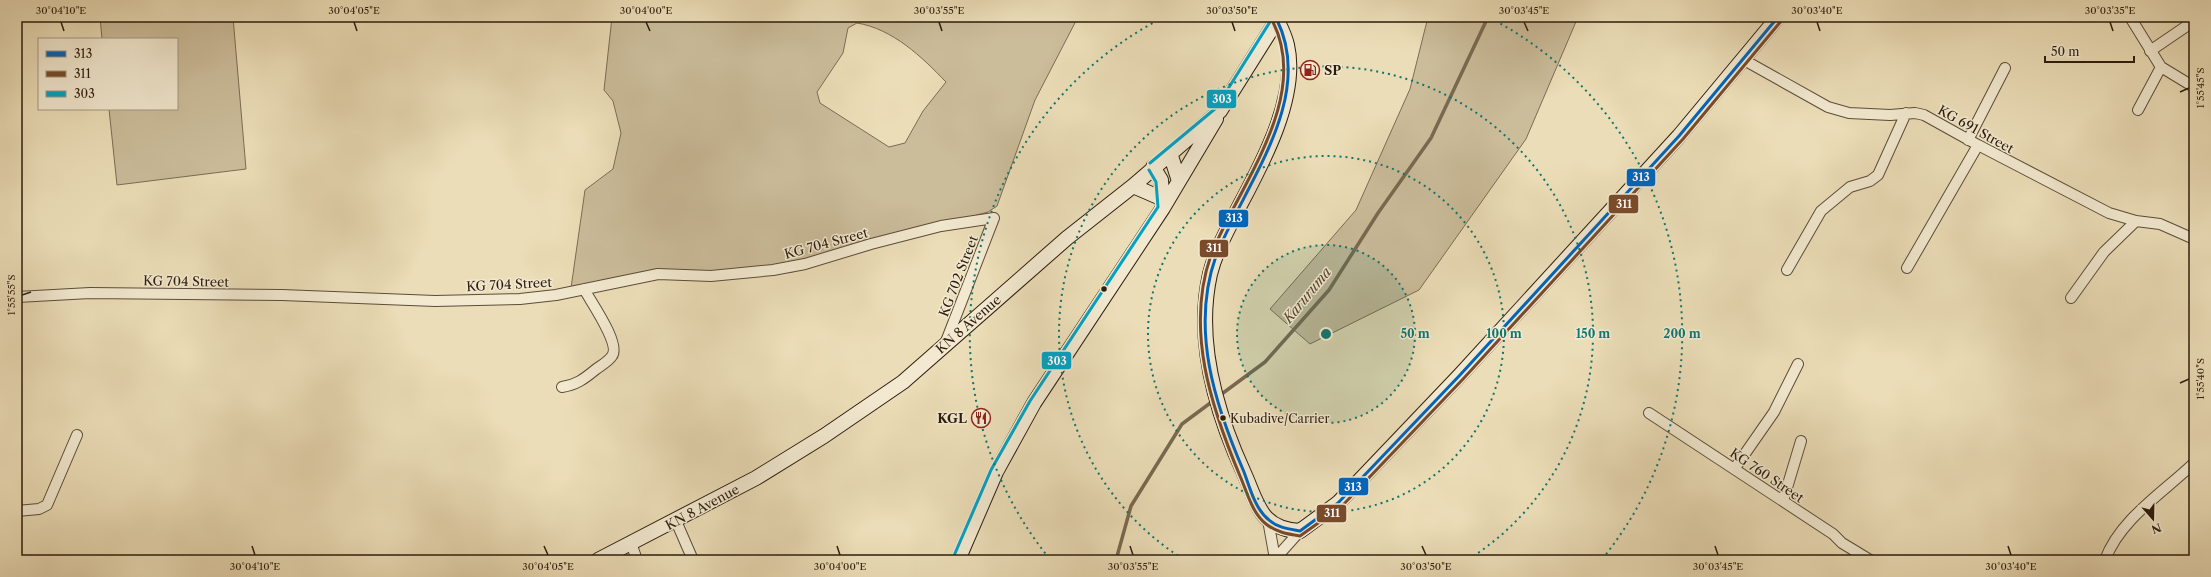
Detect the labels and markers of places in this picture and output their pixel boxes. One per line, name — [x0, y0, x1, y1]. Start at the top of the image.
fuel station icon: SP — [1299, 59, 1321, 81]
place label: SP — [1324, 62, 1341, 78]
unlabelled marker — [1099, 284, 1109, 294]
centre of rings — [1319, 327, 1333, 341]
restaurant icon: KGL — [970, 407, 992, 429]
place label: KGL — [937, 410, 967, 426]
place label: Kubadive/Carrier — [1230, 411, 1329, 426]
marker: Kubadive/Carrier — [1218, 413, 1228, 423]

